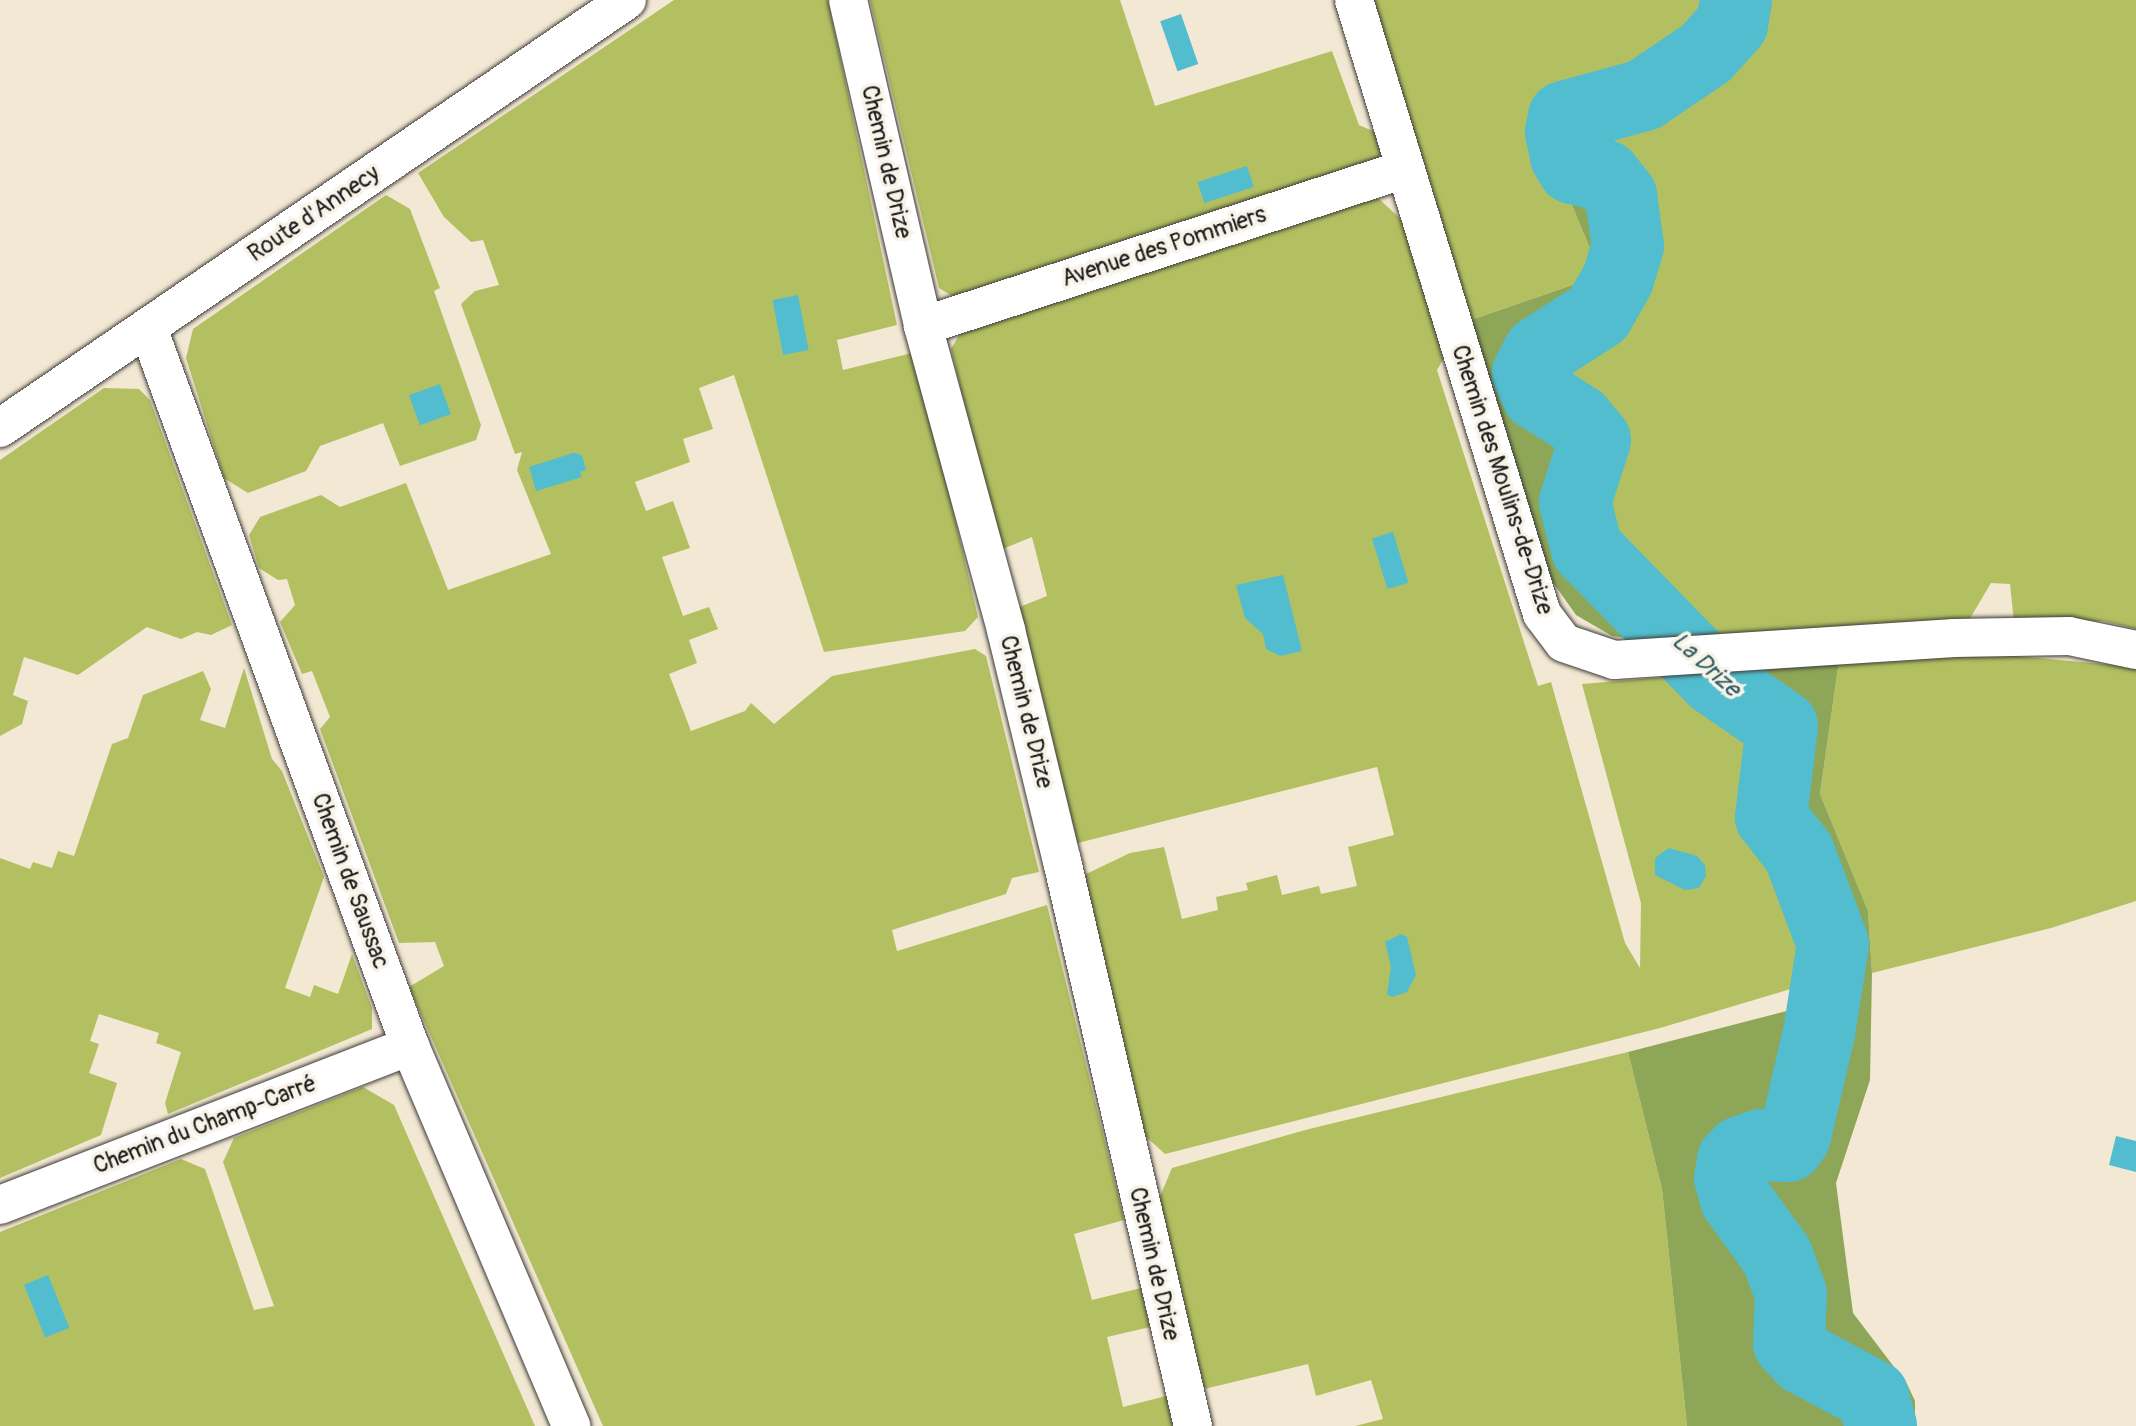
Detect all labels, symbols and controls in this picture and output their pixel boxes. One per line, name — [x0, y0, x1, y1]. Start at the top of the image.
street label: Chemin de Drize — [855, 83, 917, 241]
street label: Route d'Annecy — [243, 160, 385, 268]
street label: Avenue des Pommiers — [1058, 201, 1270, 293]
street label: Chemin des Moulins-de-Drize — [1445, 342, 1559, 618]
water label: La Drize — [1666, 627, 1746, 703]
street label: Chemin de Drize — [994, 633, 1058, 791]
street label: Chemin de Saussac — [306, 790, 394, 972]
street label: Chemin du Champ-Carré — [90, 1070, 320, 1180]
street label: Chemin de Drize — [1123, 1185, 1185, 1343]

